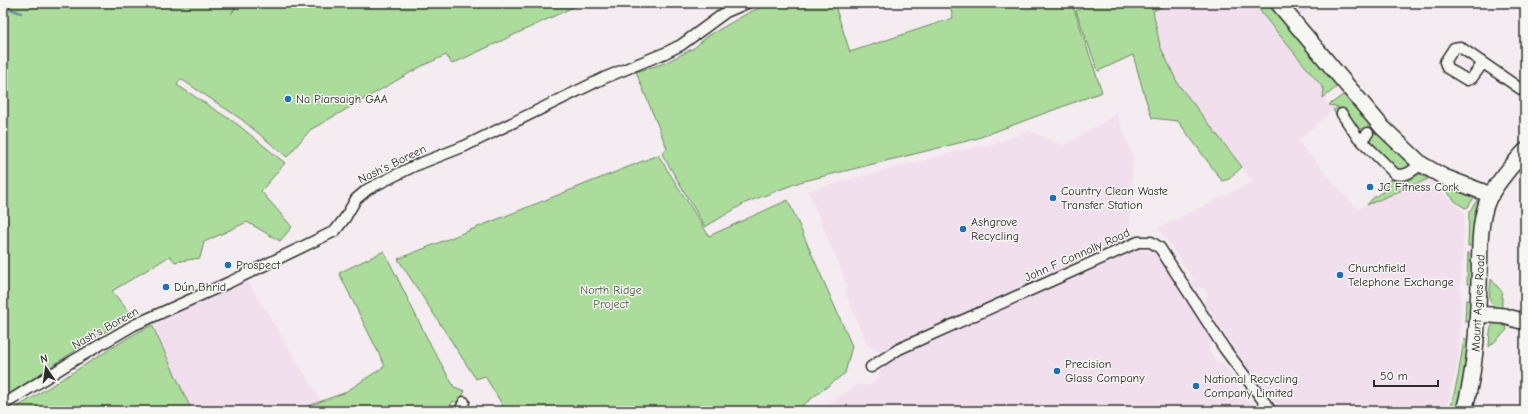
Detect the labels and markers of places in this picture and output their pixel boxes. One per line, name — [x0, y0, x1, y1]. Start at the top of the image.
place label: Na Piarsaigh GAA — [296, 92, 388, 106]
marker: Na Piarsaigh GAA — [283, 94, 293, 104]
place label: JC Fitness Cork — [1378, 180, 1459, 194]
marker: JC Fitness Cork — [1365, 182, 1375, 192]
place label: Country Clean Waste Transfer Station — [1061, 184, 1168, 212]
marker: Country Clean Waste Transfer Station — [1048, 193, 1058, 203]
place label: Ashgrove Recycling — [971, 215, 1019, 243]
marker: Ashgrove Recycling — [958, 224, 968, 234]
place label: Prospect — [236, 258, 281, 272]
marker: Prospect — [223, 260, 233, 270]
place label: Churchfield Telephone Exchange — [1348, 261, 1454, 289]
marker: Churchfield Telephone Exchange — [1335, 270, 1345, 280]
place label: Dún Bhrid — [174, 280, 226, 294]
marker: Dún Bhrid — [161, 282, 171, 292]
place label: Precision Glass Company — [1065, 357, 1145, 385]
marker: Precision Glass Company — [1052, 366, 1062, 376]
place label: National Recycling Company Limited — [1204, 372, 1298, 400]
marker: National Recycling Company Limited — [1191, 381, 1201, 391]

